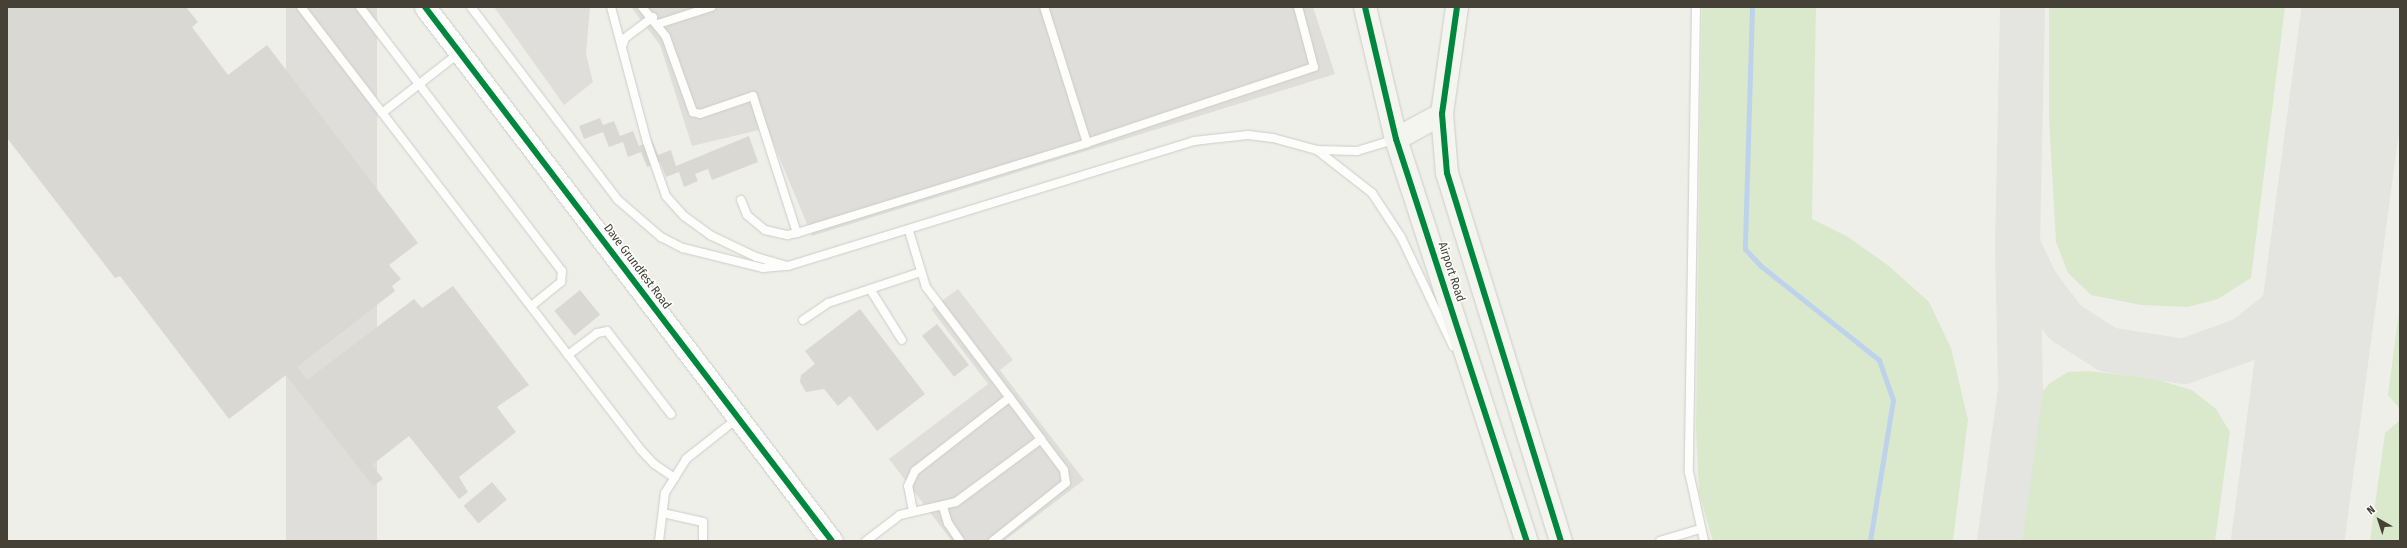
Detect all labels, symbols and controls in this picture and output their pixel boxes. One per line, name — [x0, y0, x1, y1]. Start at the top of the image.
street label: Dave Grundfest Road — [600, 222, 674, 312]
street label: Airport Road — [1435, 240, 1467, 304]
north arrow — [2359, 500, 2399, 540]
text: N — [2364, 503, 2378, 517]

